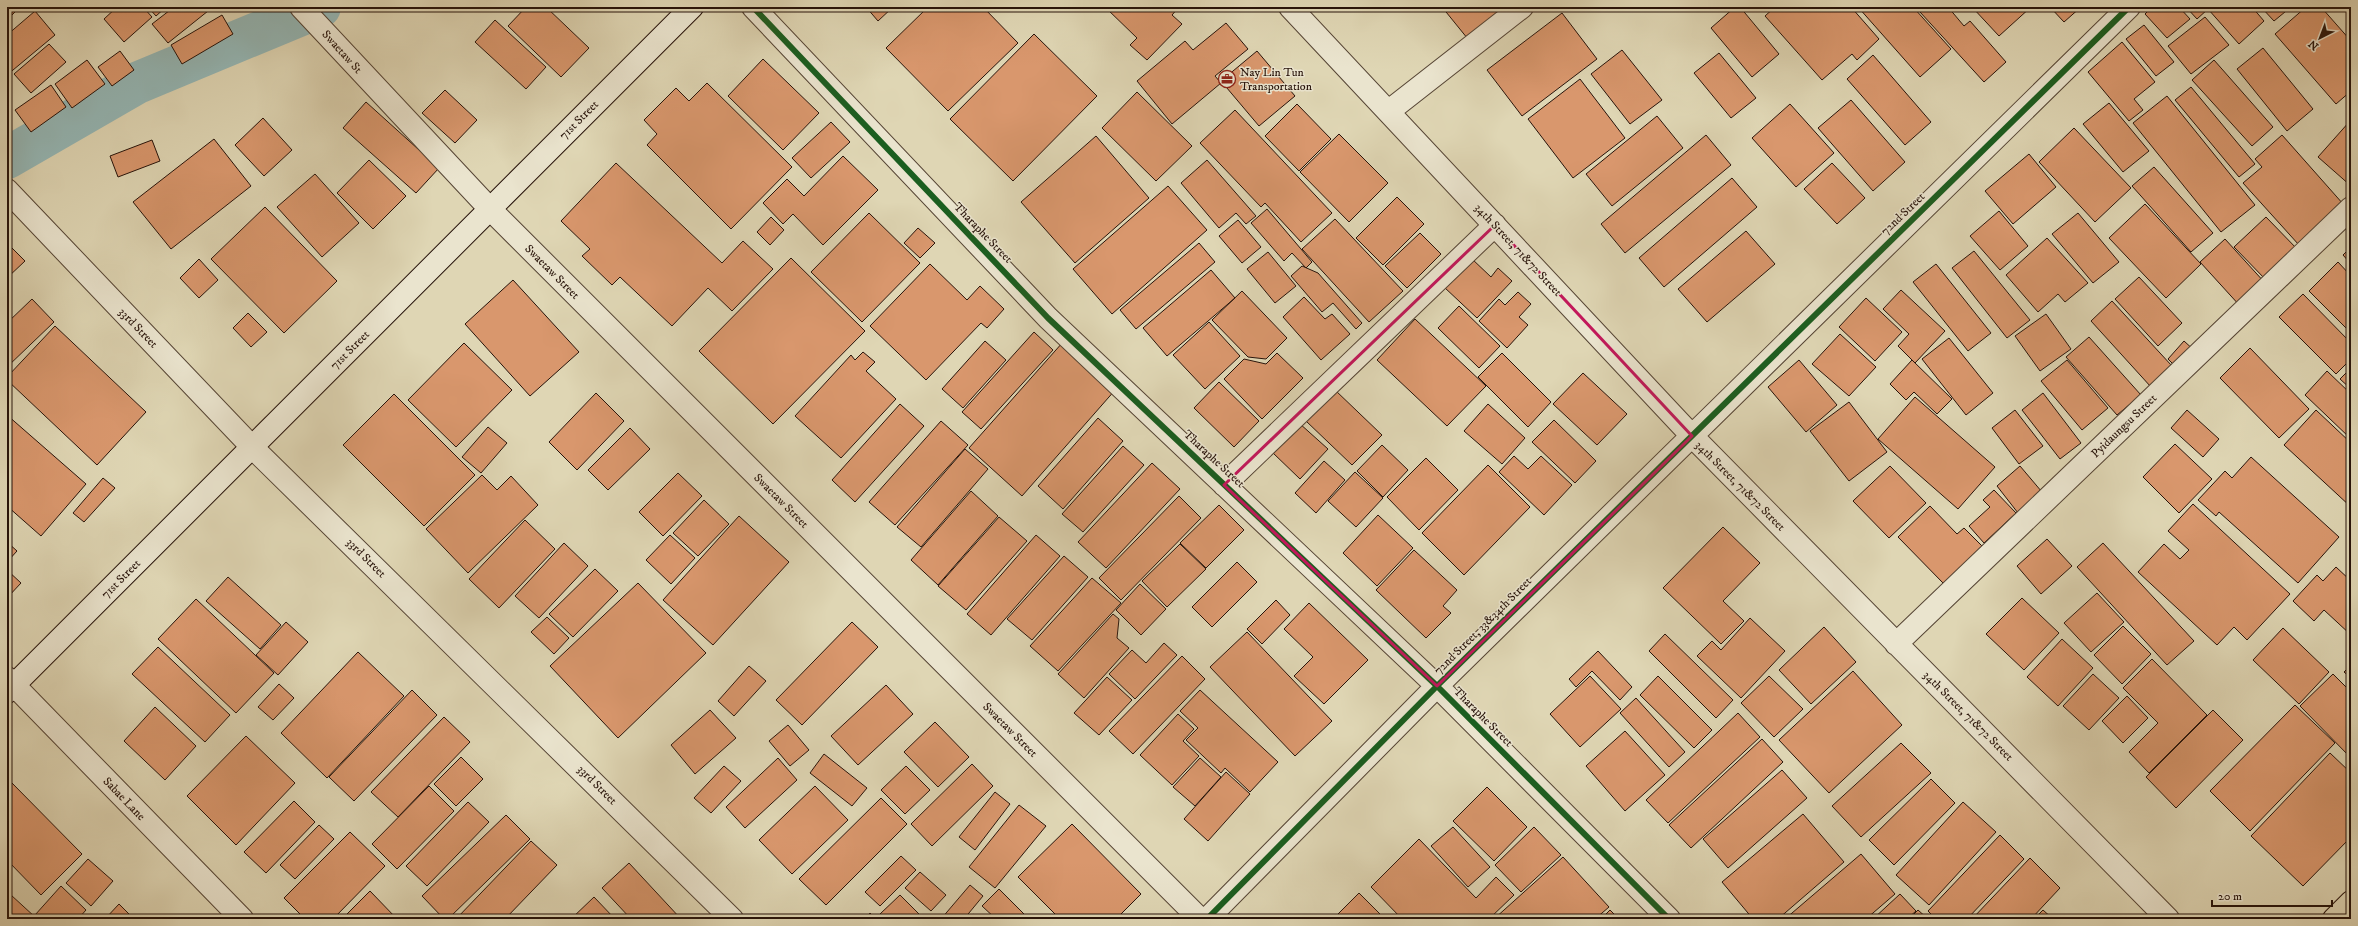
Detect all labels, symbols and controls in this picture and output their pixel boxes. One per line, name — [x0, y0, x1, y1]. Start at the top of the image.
north arrow — [2300, 18, 2340, 58]
street label: Swaetaw St — [319, 27, 365, 77]
text: N — [2306, 36, 2322, 53]
place label: Nay Lin Tun Transportation — [1240, 65, 1313, 94]
office icon: Nay Lin Tun Transportation — [1217, 69, 1237, 89]
street label: 71st Street — [556, 97, 602, 143]
street label: 72nd Street — [1878, 189, 1928, 239]
street label: Tharaphe Street — [950, 200, 1016, 266]
street label: 34th Street, 71&72 Street — [1471, 200, 1565, 300]
street label: Swaetaw Street — [521, 241, 583, 303]
street label: 33rd Street — [115, 305, 161, 351]
street label: 71st Street — [327, 327, 373, 373]
street label: Pyidaungsu Street — [2088, 391, 2160, 461]
street label: Tharaphe Street — [1180, 427, 1248, 491]
street label: 34th Street, 71&72 Street — [1692, 438, 1788, 534]
street label: Swaetaw Street — [750, 470, 812, 532]
street label: 33rd Street — [343, 535, 389, 581]
street label: 71st Street — [98, 556, 144, 602]
street label: 72nd Street, 33&34th Street — [1431, 574, 1535, 678]
street label: 34th Street, 71&72 Street — [1920, 668, 2016, 764]
street label: Tharaphe Street — [1450, 684, 1516, 750]
street label: Swaetaw Street — [979, 699, 1041, 761]
street label: 33rd Street — [574, 762, 620, 808]
street label: Sabae Lane — [100, 774, 148, 824]
scale bar — [2212, 882, 2332, 908]
text: 20 m — [2218, 889, 2242, 904]

